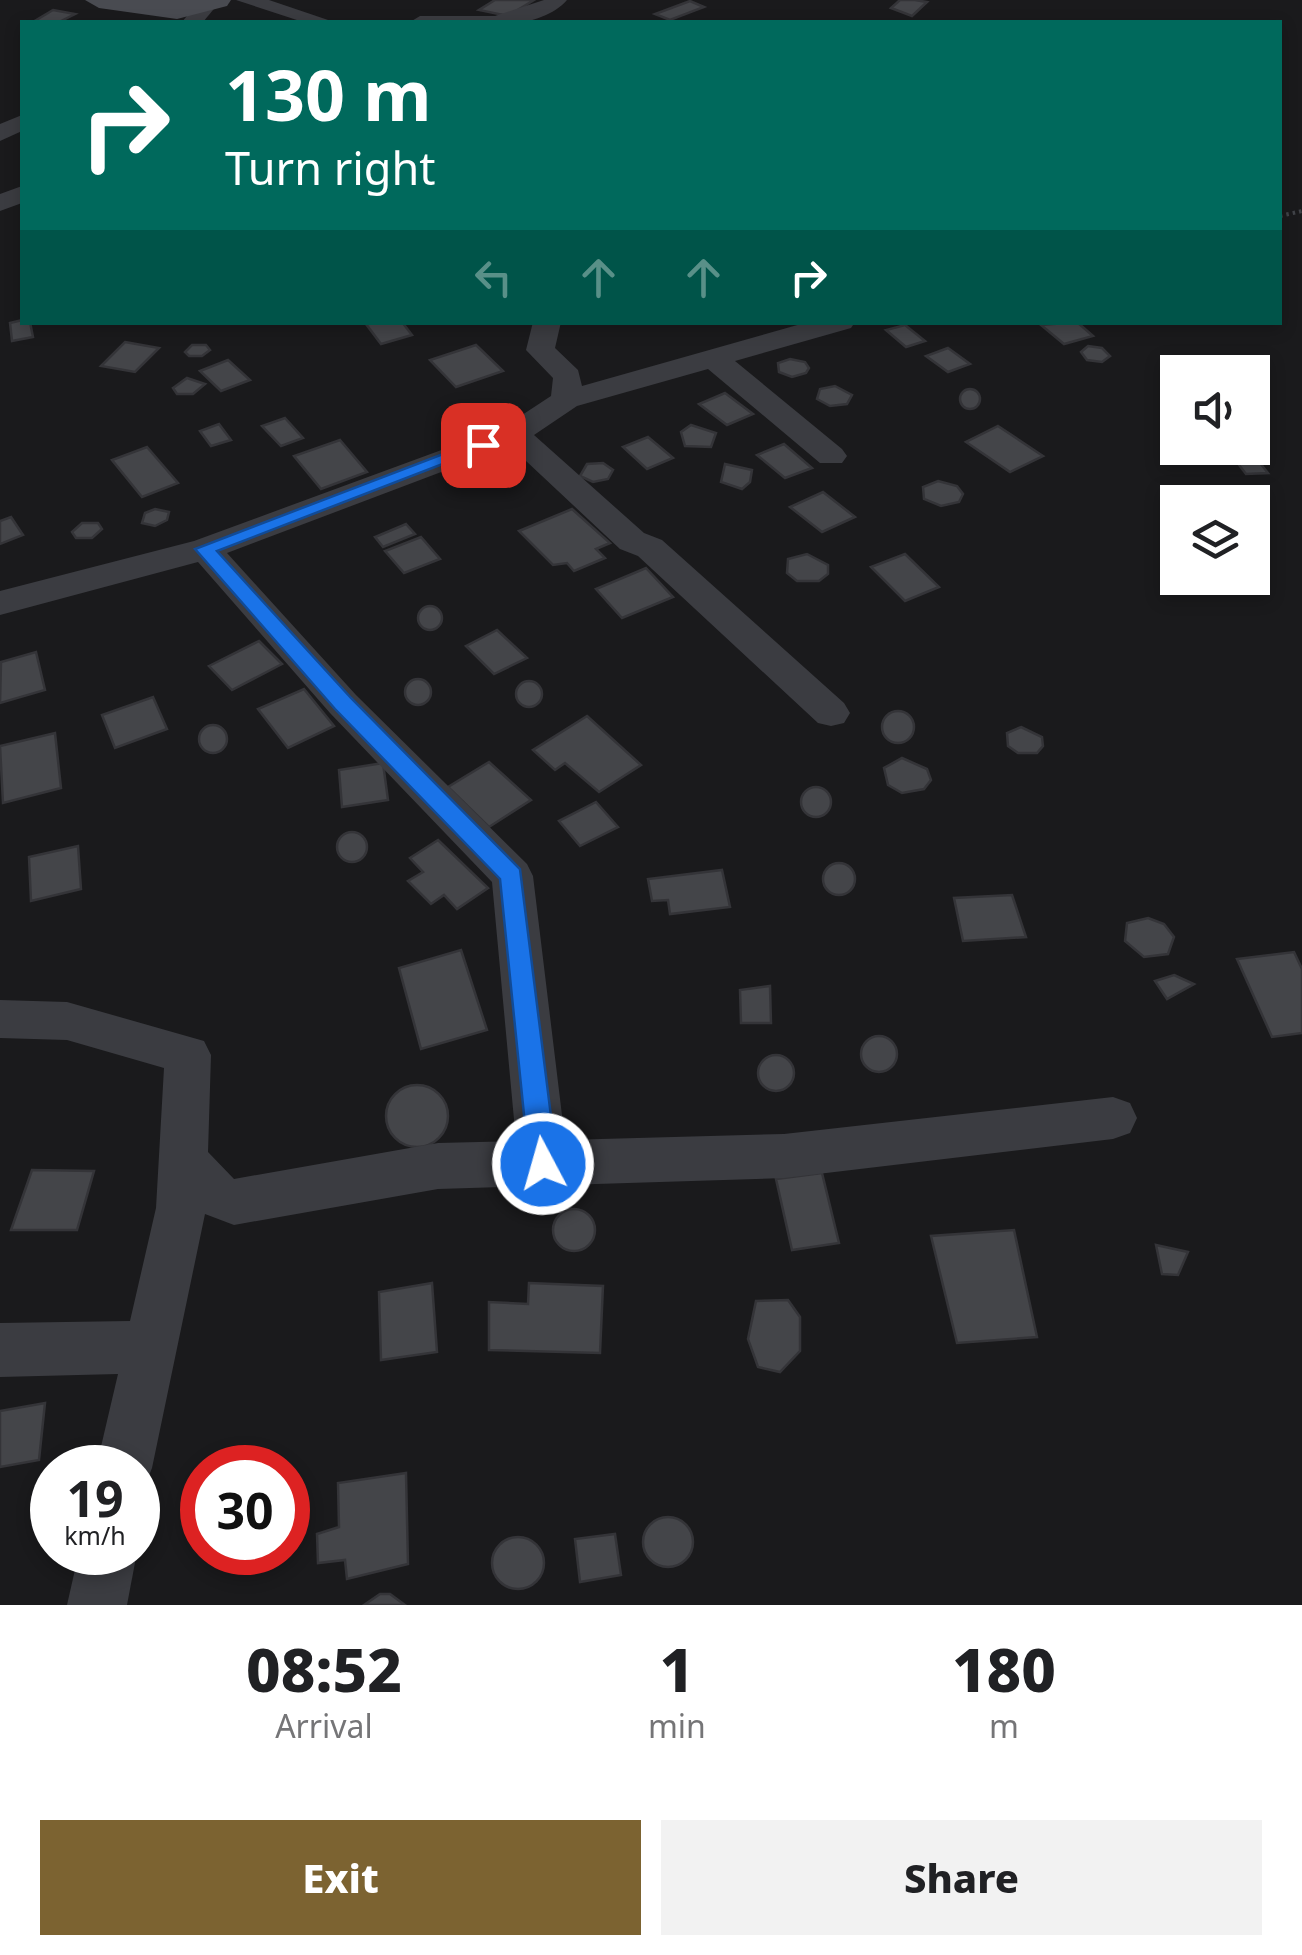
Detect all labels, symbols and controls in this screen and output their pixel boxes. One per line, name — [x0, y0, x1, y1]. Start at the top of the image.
text: 130 m — [225, 46, 432, 142]
icon: right — [60, 60, 190, 190]
text: Turn right — [225, 137, 436, 198]
icon: left — [466, 250, 521, 305]
icon: ahead — [571, 250, 626, 305]
icon: ahead — [676, 250, 731, 305]
icon: right — [781, 250, 836, 305]
map controls — [1160, 355, 1270, 595]
button: sound — [1160, 355, 1270, 465]
pin — [441, 403, 526, 488]
icon: arrive — [456, 418, 511, 473]
button: layers — [1160, 485, 1270, 595]
position arrow — [491, 1112, 595, 1216]
speed limit sign: 30 — [180, 1445, 310, 1575]
text: 19 — [66, 1464, 124, 1532]
text: km/h — [64, 1518, 126, 1552]
text: 08:52 — [246, 1628, 402, 1710]
text: 1 — [660, 1628, 694, 1710]
text: 180 — [952, 1628, 1056, 1710]
text: Arrival — [275, 1704, 373, 1747]
text: min — [648, 1704, 706, 1747]
text: m — [989, 1704, 1019, 1747]
button: Exit — [40, 1820, 641, 1935]
button: Share — [661, 1820, 1262, 1935]

